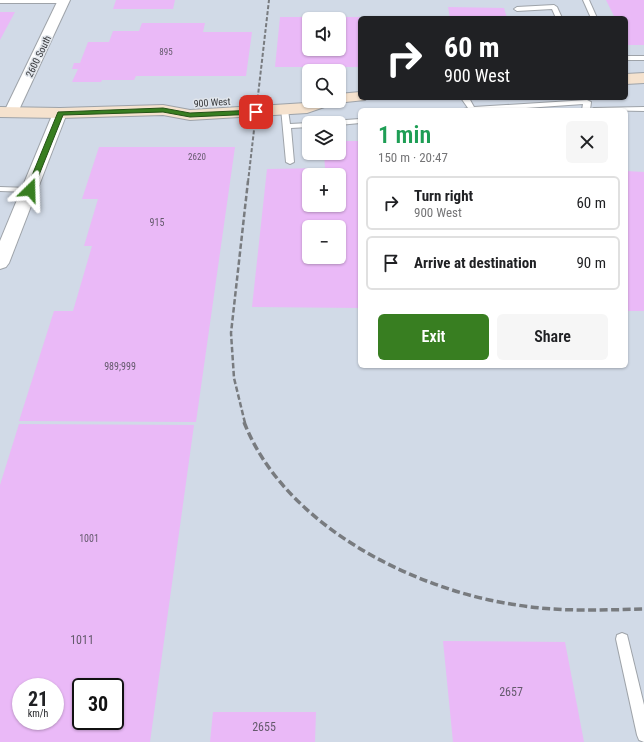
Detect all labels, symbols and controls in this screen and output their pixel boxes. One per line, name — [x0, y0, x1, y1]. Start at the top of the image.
map controls — [302, 12, 346, 264]
button: sound — [302, 12, 346, 56]
text: 60 m — [444, 31, 500, 64]
icon: right — [378, 32, 430, 84]
street label: 2600 South — [24, 33, 53, 79]
house number: 895 — [159, 47, 173, 57]
button: search — [302, 64, 346, 108]
text: 900 West — [444, 65, 510, 86]
pin — [239, 95, 273, 129]
street label: 900 West — [193, 96, 231, 109]
icon: arrive — [245, 101, 267, 123]
button: layers — [302, 116, 346, 160]
text: 1 min — [378, 121, 431, 149]
button: close — [566, 121, 608, 163]
text: 150 m · 20:47 — [378, 150, 448, 165]
house number: 2620 — [188, 152, 206, 162]
button: + — [302, 168, 346, 212]
position arrow — [9, 169, 51, 211]
text: Turn right — [414, 187, 473, 205]
icon: right — [380, 192, 402, 214]
text: 60 m — [576, 194, 606, 212]
text: 900 West — [414, 205, 462, 220]
house number: 915 — [150, 217, 164, 228]
button: − — [302, 220, 346, 264]
icon: arrive — [380, 252, 402, 274]
text: Arrive at destination — [414, 254, 537, 272]
text: 90 m — [576, 254, 606, 272]
button: Exit — [378, 314, 489, 360]
button: Share — [497, 314, 608, 360]
house number: 989;999 — [104, 361, 136, 372]
house number: 1001 — [79, 533, 99, 544]
house number: 1011 — [70, 633, 94, 647]
speed limit sign: 30 — [72, 678, 124, 730]
house number: 2657 — [499, 685, 523, 699]
text: 21 — [28, 687, 48, 711]
text: km/h — [28, 708, 48, 719]
house number: 2655 — [252, 720, 276, 734]

